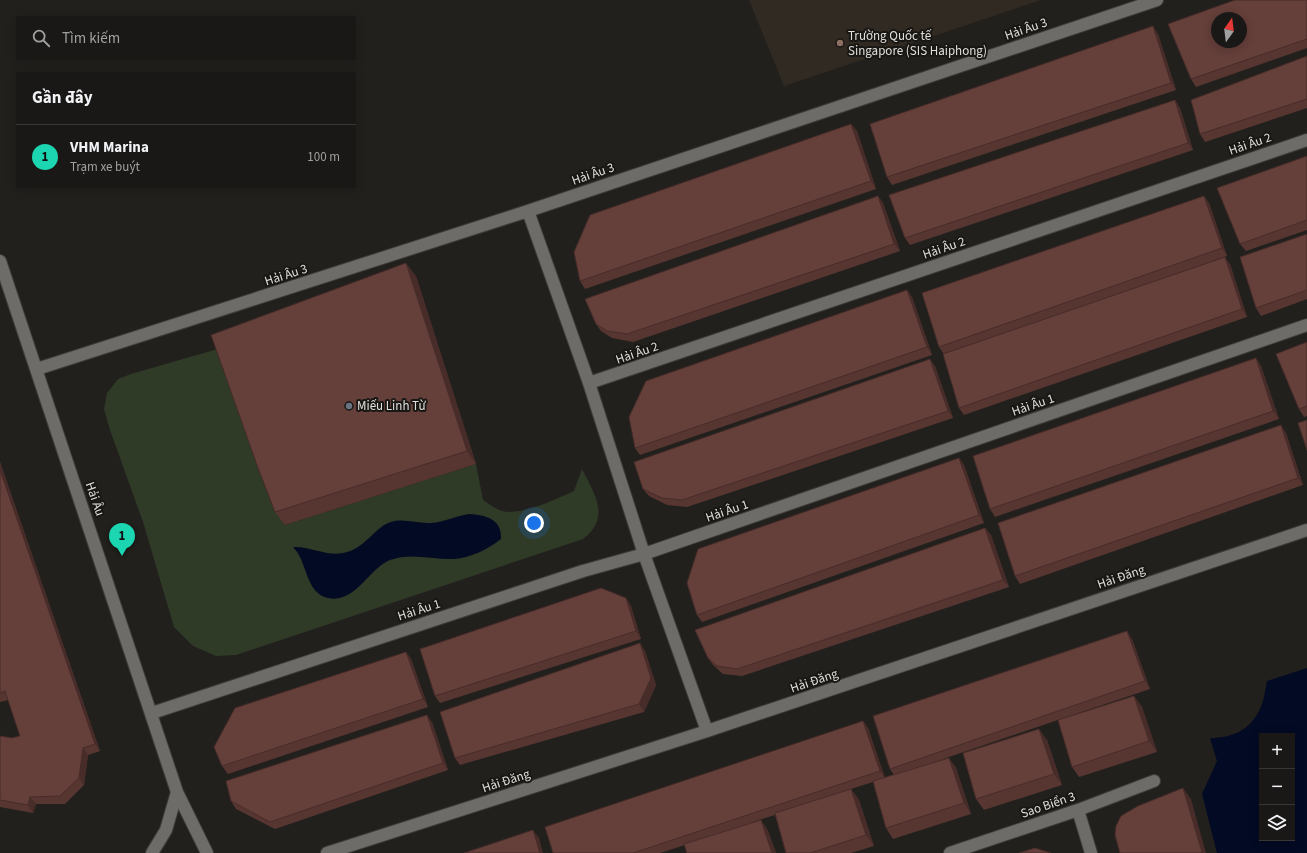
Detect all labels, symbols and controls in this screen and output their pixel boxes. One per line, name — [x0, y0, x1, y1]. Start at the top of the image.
north arrow — [1211, 12, 1247, 48]
street label: Hải Âu 3 — [1002, 13, 1050, 45]
search box — [16, 16, 356, 60]
icon: search — [30, 27, 52, 49]
place label: Trường Quốc tế Singapore (SIS Haiphong) — [848, 27, 987, 60]
text: Tìm kiếm — [62, 28, 120, 49]
marker: Trường Quốc tế Singapore (SIS Haiphong) — [835, 38, 845, 48]
text: Gần đây — [32, 86, 93, 110]
street label: Hải Âu 2 — [1226, 128, 1274, 160]
text: VHM Marina — [70, 137, 149, 158]
text: 1 — [42, 148, 48, 166]
text: 100 m — [307, 148, 340, 166]
text: Trạm xe buýt — [70, 158, 140, 176]
street label: Hải Âu 3 — [569, 158, 617, 190]
street label: Hải Âu 2 — [920, 232, 968, 264]
street label: Hải Âu 3 — [262, 260, 310, 290]
street label: Hải Âu 2 — [613, 337, 661, 369]
street label: Hải Âu 1 — [1009, 389, 1057, 421]
place label: Miếu Linh Từ — [357, 397, 426, 415]
marker: Miếu Linh Từ — [344, 401, 354, 411]
street label: Hải Âu — [81, 480, 109, 518]
street label: Hải Âu 1 — [703, 495, 751, 527]
your location — [524, 513, 544, 533]
pin: 1 — [109, 523, 135, 556]
street label: Hải Đăng — [1095, 560, 1148, 594]
street label: Hải Âu 1 — [395, 595, 443, 625]
street label: Hải Đăng — [788, 664, 841, 698]
map controls — [1259, 733, 1295, 841]
button: + — [1259, 733, 1295, 769]
street label: Hải Đăng — [480, 765, 533, 797]
button: − — [1259, 769, 1295, 805]
street label: Sao Biển 3 — [1018, 787, 1078, 823]
button: layers — [1259, 805, 1295, 841]

